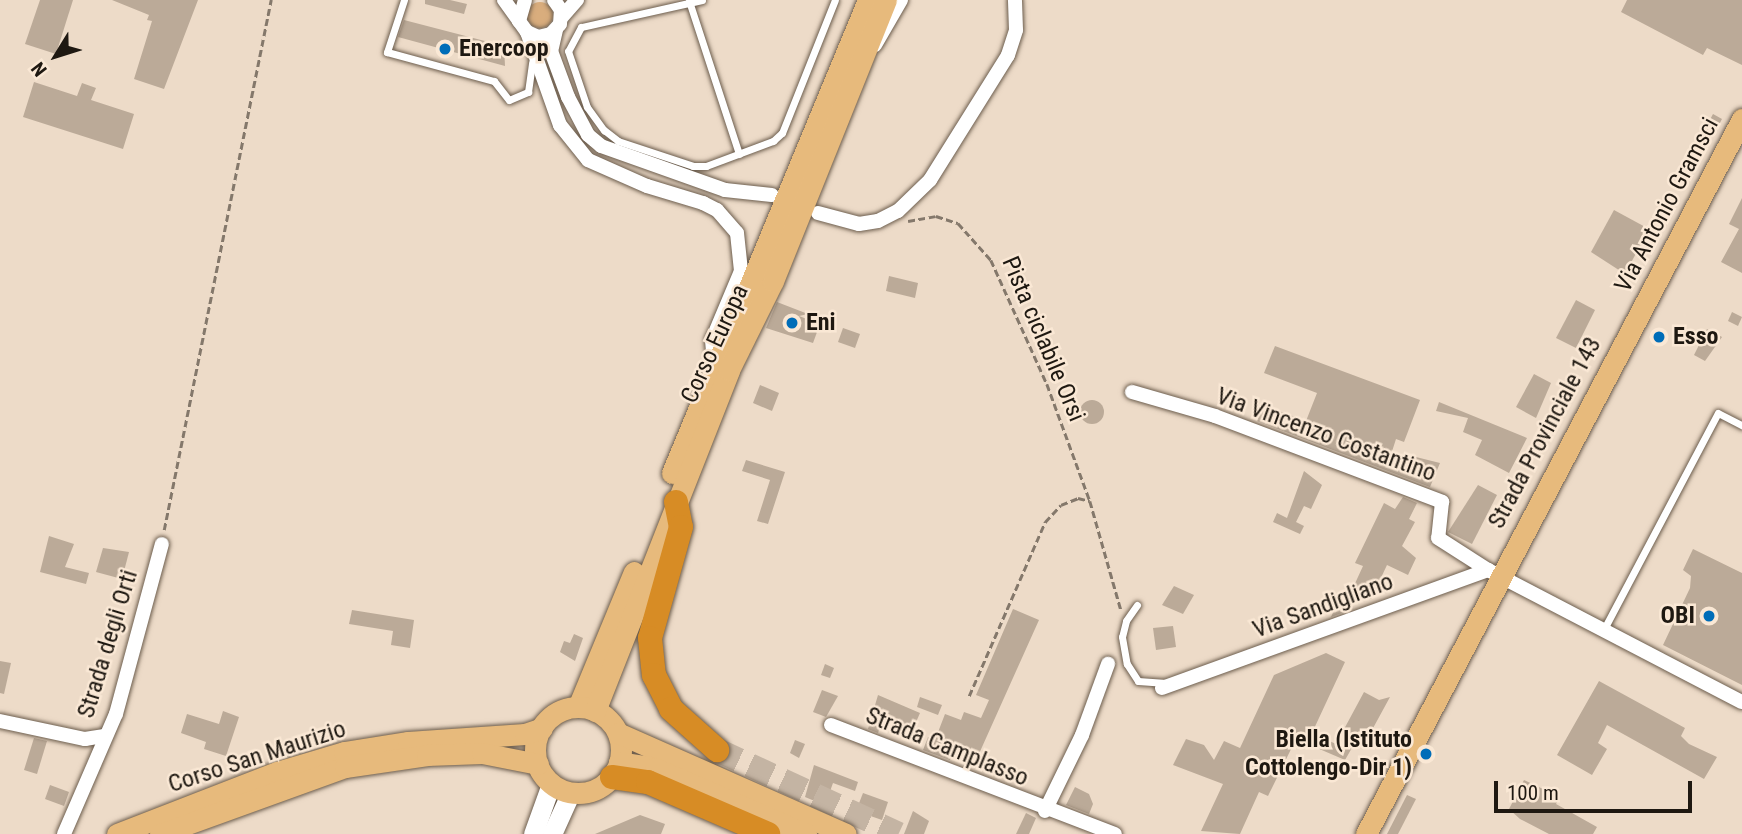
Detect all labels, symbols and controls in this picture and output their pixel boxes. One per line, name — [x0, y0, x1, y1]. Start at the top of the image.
north arrow — [21, 21, 91, 91]
place label: Enercoop — [459, 35, 549, 63]
marker: Enercoop — [437, 41, 453, 57]
text: N — [26, 58, 52, 81]
street label: Via Antonio Gramsci — [1609, 113, 1725, 297]
street label: Pista ciclabile Orsi — [995, 252, 1091, 426]
street label: Corso Europa — [675, 280, 755, 408]
place label: Eni — [806, 309, 836, 337]
marker: Eni — [784, 315, 800, 331]
place label: Esso — [1673, 323, 1719, 351]
marker: Esso — [1651, 329, 1667, 345]
street label: Strada Provinciale 143 — [1482, 332, 1608, 534]
street label: Via Vincenzo Costantino — [1212, 382, 1440, 488]
street label: Strada degli Orti — [72, 567, 144, 721]
street label: Via Sandigliano — [1249, 567, 1397, 645]
place label: OBI — [1661, 602, 1695, 630]
marker: OBI — [1701, 608, 1717, 624]
street label: Strada Camplasso — [862, 701, 1032, 793]
street label: Corso San Maurizio — [165, 715, 349, 799]
place label: Biella (Istituto Cottolengo-Dir 1) — [1245, 726, 1412, 782]
marker: Biella (Istituto Cottolengo-Dir 1) — [1418, 746, 1434, 762]
scale bar — [1497, 768, 1695, 812]
text: 100 m — [1507, 781, 1559, 805]

